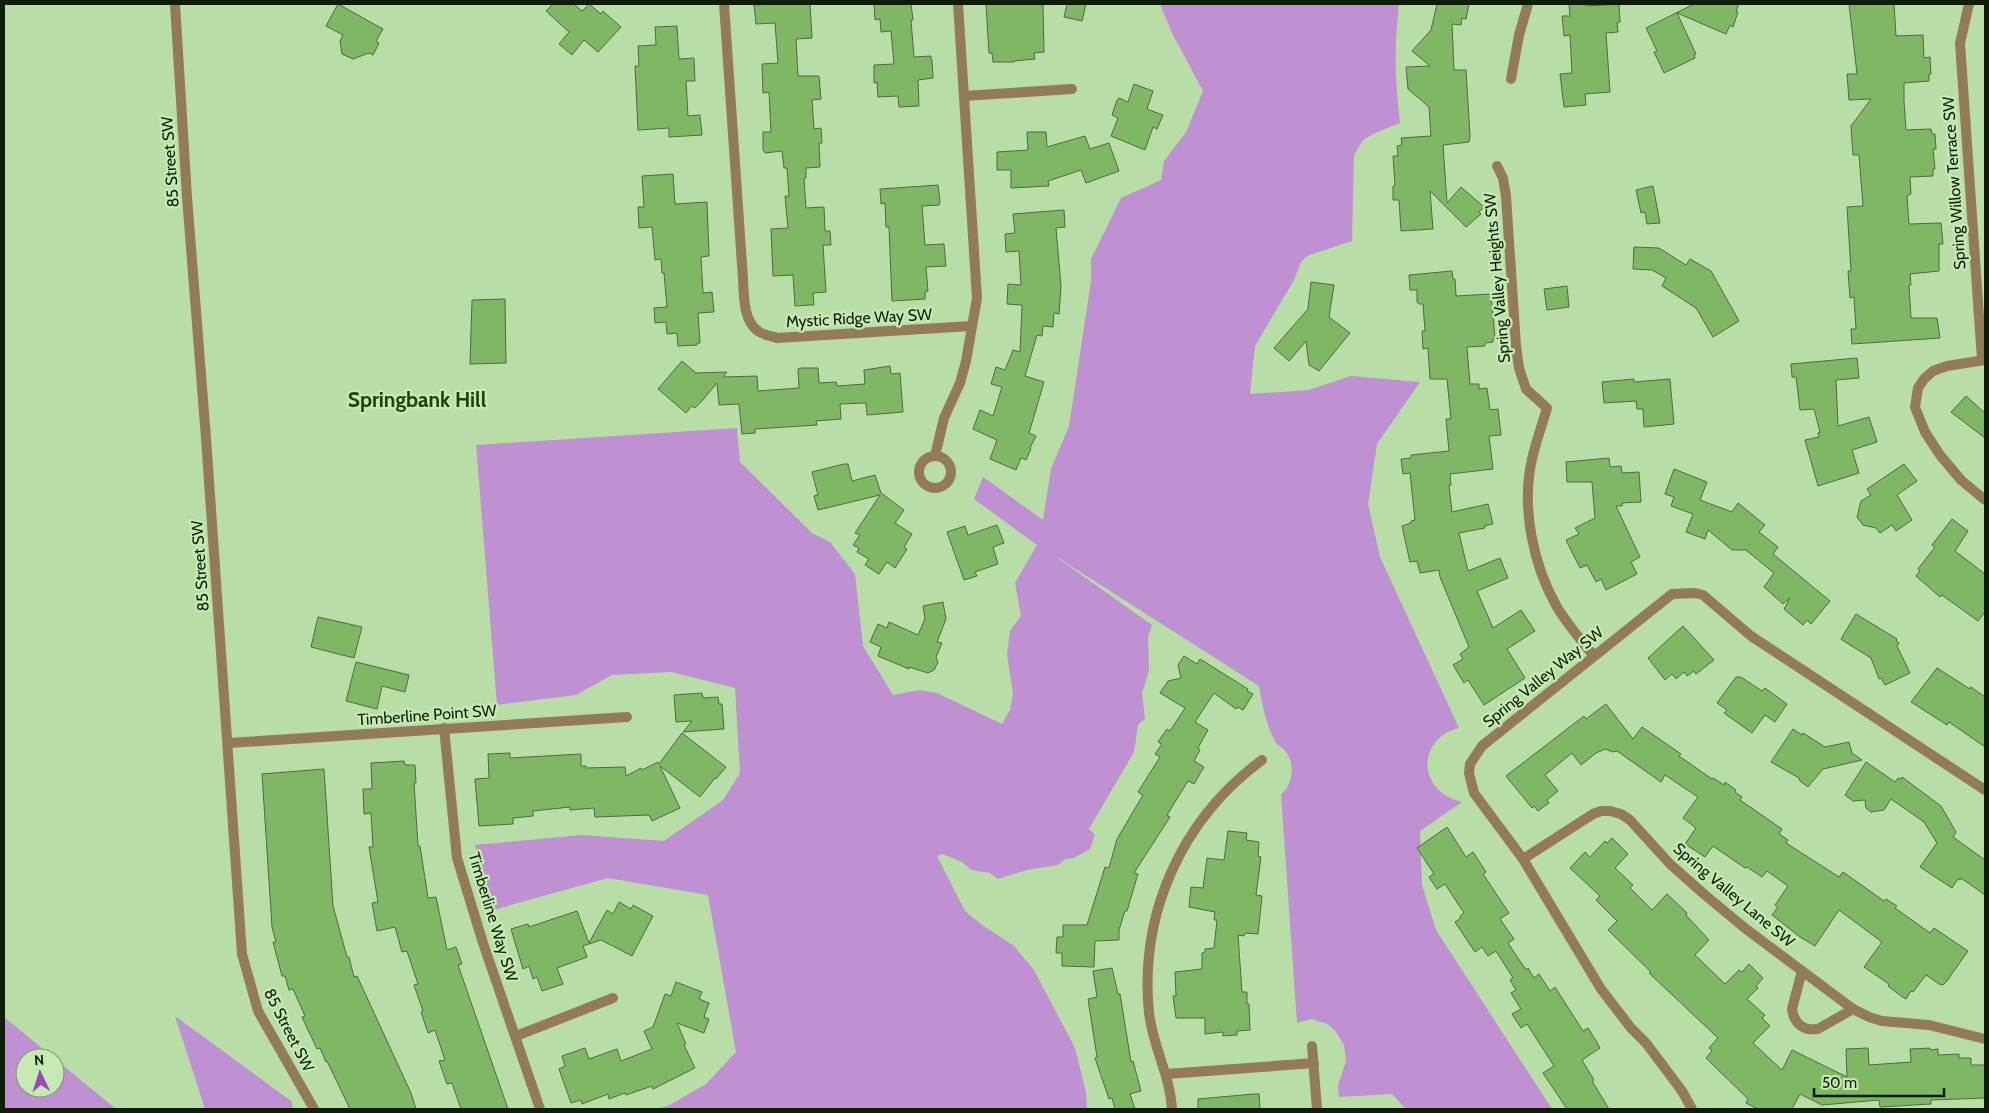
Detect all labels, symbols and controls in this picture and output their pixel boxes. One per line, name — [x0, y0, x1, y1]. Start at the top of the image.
street label: Spring Willow Terrace SW — [1938, 95, 1970, 270]
street label: 85 Street SW — [157, 115, 183, 208]
street label: Spring Valley Heights SW — [1480, 191, 1514, 364]
street label: Mystic Ridge Way SW — [785, 305, 934, 331]
district label: Springbank Hill — [348, 387, 487, 412]
street label: 85 Street SW — [187, 519, 213, 612]
street label: Spring Valley Way SW — [1479, 622, 1608, 731]
street label: Timberline Point SW — [357, 701, 498, 729]
street label: Spring Valley Lane SW — [1670, 839, 1799, 952]
street label: Timberline Way SW — [464, 850, 522, 985]
street label: 85 Street SW — [260, 985, 319, 1076]
north arrow — [15, 1048, 65, 1098]
text: N — [34, 1051, 45, 1069]
scale bar — [1814, 1066, 1944, 1098]
text: 50 m — [1822, 1074, 1857, 1092]

